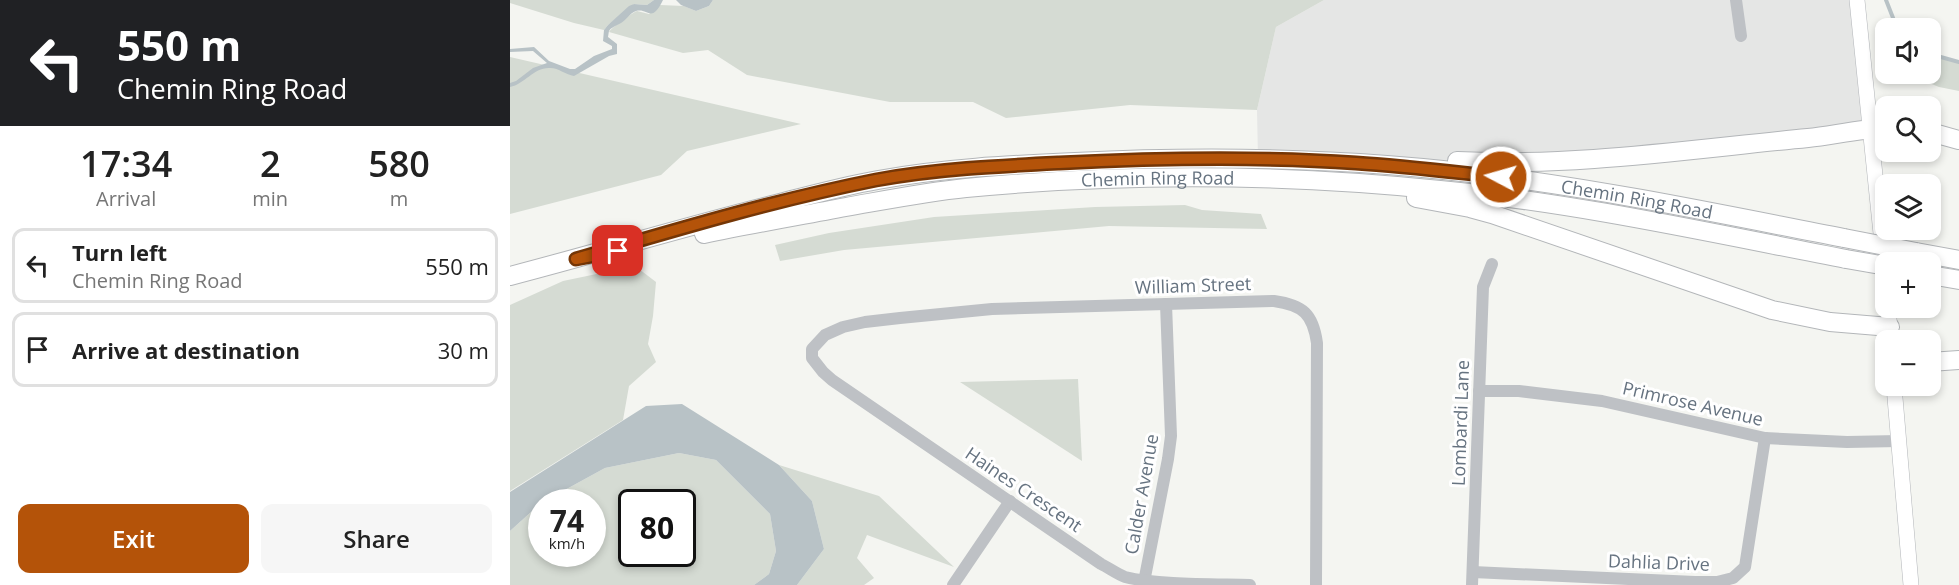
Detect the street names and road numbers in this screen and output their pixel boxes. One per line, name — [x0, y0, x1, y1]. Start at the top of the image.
street label: Chemin Ring Road — [1080, 165, 1235, 192]
street label: Chemin Ring Road — [1560, 174, 1715, 224]
street label: William Street — [1134, 271, 1252, 299]
street label: Lombardi Lane — [1446, 360, 1474, 486]
street label: Primrose Avenue — [1620, 375, 1766, 431]
street label: Calder Avenue — [1119, 432, 1163, 556]
street label: Haines Crescent — [961, 441, 1087, 537]
street label: Dahlia Drive — [1608, 548, 1710, 576]

